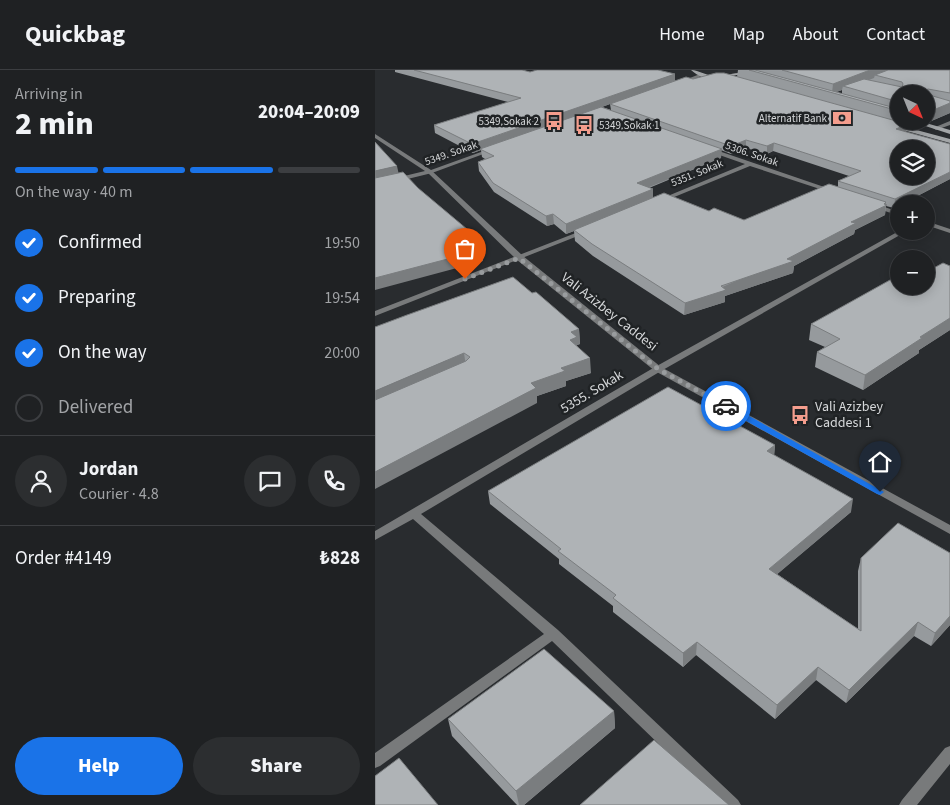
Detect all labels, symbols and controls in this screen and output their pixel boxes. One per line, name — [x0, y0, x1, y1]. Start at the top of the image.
text: Quickbag — [25, 17, 125, 52]
text: Home — [659, 22, 705, 47]
text: Map — [733, 22, 765, 47]
text: About — [793, 22, 838, 47]
text: Contact — [866, 22, 925, 47]
text: Arriving in — [15, 83, 83, 105]
north arrow — [890, 85, 935, 130]
map controls — [890, 85, 935, 295]
text: 20:04–20:09 — [258, 99, 360, 126]
text: 2 min — [15, 101, 94, 147]
bank icon: Alternatif Bank — [831, 107, 853, 129]
bus stop icon: 5349.Sokak 2 — [543, 110, 565, 132]
place label: Alternatif Bank — [759, 111, 828, 126]
place label: 5349.Sokak 2 — [479, 114, 539, 129]
bus stop icon: 5349.Sokak 1 — [573, 114, 595, 136]
place label: 5349.Sokak 1 — [599, 118, 659, 133]
street label: 5349. Sokak — [423, 137, 480, 169]
street label: 5306. Sokak — [724, 138, 781, 170]
button: layers — [890, 140, 935, 185]
street label: 5351. Sokak — [669, 156, 726, 190]
text: On the way · 40 m — [15, 181, 132, 203]
button: + — [890, 195, 935, 240]
pin — [444, 228, 486, 279]
icon: check — [15, 229, 43, 257]
text: Confirmed — [58, 229, 142, 256]
text: 19:50 — [324, 232, 360, 254]
icon: bag — [451, 235, 479, 263]
button: − — [890, 250, 935, 295]
street label: Vali Azizbey Caddesi — [556, 268, 662, 356]
icon: check — [15, 284, 43, 312]
text: Preparing — [58, 284, 136, 311]
text: 19:54 — [324, 287, 360, 309]
icon: check — [15, 339, 43, 367]
text: On the way — [58, 339, 147, 366]
text: 20:00 — [324, 342, 360, 364]
street label: 5355. Sokak — [557, 365, 627, 419]
courier — [701, 381, 751, 431]
icon: car — [712, 392, 740, 420]
text: Delivered — [58, 394, 133, 421]
place label: Vali Azizbey Caddesi 1 — [815, 397, 883, 433]
bus stop icon: Vali Azizbey Caddesi 1 — [789, 404, 811, 426]
pin — [859, 441, 901, 492]
icon: home — [866, 448, 894, 476]
button: person — [15, 455, 67, 507]
button: chat — [244, 455, 296, 507]
button: phone — [308, 455, 360, 507]
text: Jordan — [79, 456, 138, 483]
text: Courier · 4.8 — [79, 483, 159, 505]
text: Order #4149 — [15, 545, 112, 572]
text: ₺828 — [320, 545, 360, 572]
button: Help — [15, 737, 183, 795]
button: Share — [193, 737, 360, 795]

